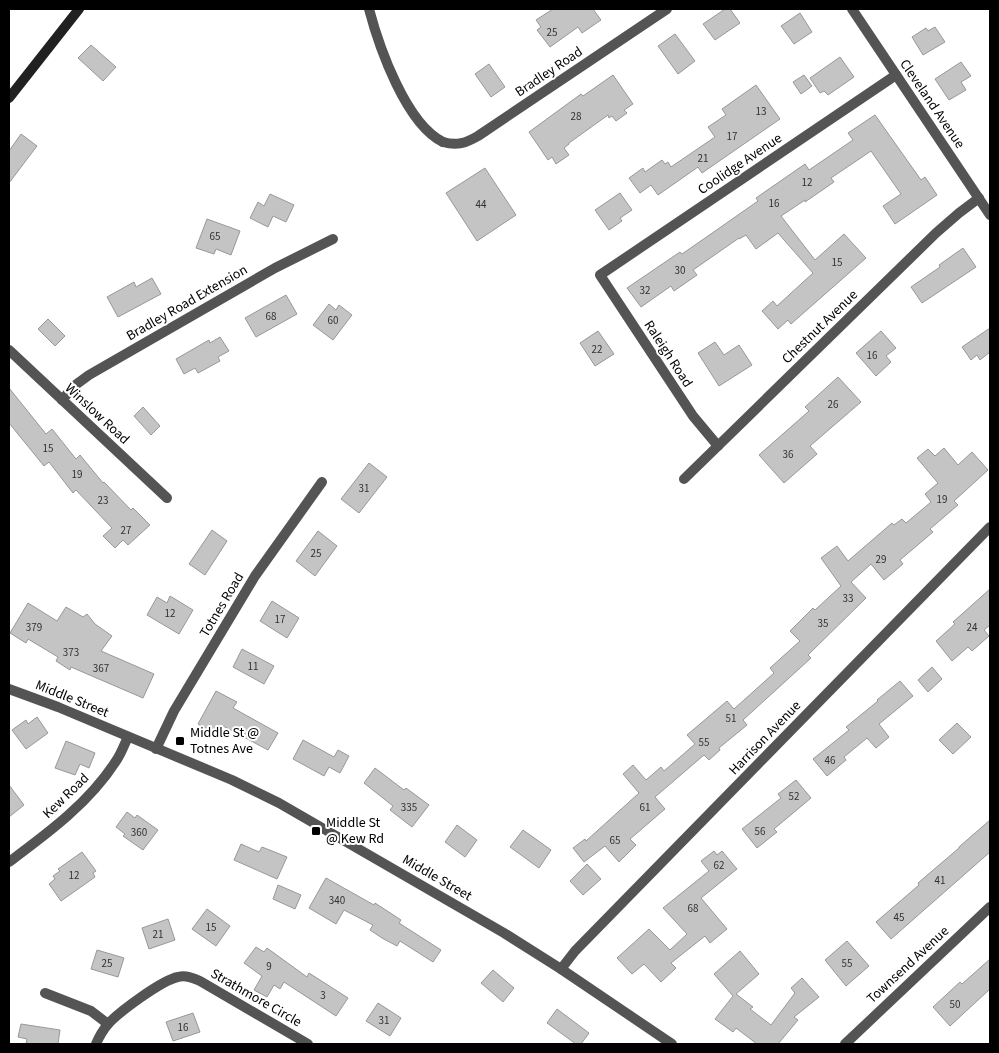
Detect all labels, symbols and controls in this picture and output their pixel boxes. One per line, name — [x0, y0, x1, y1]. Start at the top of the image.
house number: 25 — [547, 25, 557, 40]
street label: Bradley Road — [511, 42, 587, 102]
street label: Cleveland Avenue — [895, 55, 969, 153]
house number: 13 — [756, 104, 766, 119]
house number: 28 — [571, 109, 582, 124]
street label: Coolidge Avenue — [694, 128, 786, 200]
house number: 17 — [727, 129, 737, 144]
house number: 21 — [698, 151, 708, 166]
house number: 12 — [802, 175, 812, 190]
house number: 16 — [769, 196, 780, 211]
house number: 44 — [476, 197, 487, 212]
house number: 65 — [210, 229, 220, 244]
house number: 15 — [832, 255, 842, 270]
street label: Bradley Road Extension — [123, 260, 251, 346]
house number: 30 — [675, 263, 685, 278]
house number: 32 — [640, 283, 650, 298]
street label: Chestnut Avenue — [778, 285, 863, 369]
house number: 68 — [266, 309, 277, 324]
house number: 60 — [328, 313, 338, 328]
street label: Raleigh Road — [639, 316, 697, 392]
house number: 22 — [592, 342, 602, 357]
house number: 16 — [867, 348, 878, 363]
street label: Winslow Road — [60, 379, 134, 449]
house number: 26 — [828, 397, 839, 412]
house number: 15 — [43, 441, 53, 456]
house number: 36 — [783, 447, 794, 462]
house number: 19 — [72, 467, 82, 482]
house number: 31 — [359, 481, 369, 496]
house number: 19 — [937, 492, 947, 507]
house number: 23 — [98, 493, 108, 508]
house number: 27 — [121, 523, 131, 538]
house number: 25 — [311, 546, 321, 561]
house number: 29 — [876, 552, 886, 567]
street label: Totnes Road — [195, 569, 249, 641]
house number: 33 — [843, 591, 853, 606]
house number: 12 — [165, 606, 175, 621]
house number: 17 — [275, 612, 285, 627]
house number: 35 — [818, 616, 828, 631]
house number: 379 — [26, 620, 42, 635]
house number: 24 — [967, 620, 978, 635]
house number: 373 — [63, 645, 79, 660]
house number: 11 — [248, 659, 258, 674]
house number: 367 — [93, 661, 109, 676]
street label: Middle Street — [32, 675, 112, 723]
street label: Harrison Avenue — [724, 696, 806, 780]
house number: 51 — [726, 711, 736, 726]
place label: Middle St @ Totnes Ave — [190, 723, 259, 759]
marker: Middle St @ Totnes Ave — [174, 735, 186, 747]
house number: 55 — [699, 735, 709, 750]
house number: 46 — [825, 753, 836, 768]
street label: Kew Road — [38, 769, 94, 823]
house number: 52 — [789, 789, 799, 804]
house number: 335 — [401, 800, 417, 815]
house number: 61 — [640, 800, 650, 815]
place label: Middle St @ Kew Rd — [326, 813, 384, 849]
house number: 56 — [755, 824, 766, 839]
house number: 360 — [131, 825, 147, 840]
marker: Middle St @ Kew Rd — [310, 825, 322, 837]
house number: 65 — [610, 833, 620, 848]
street label: Middle Street — [398, 850, 476, 906]
house number: 62 — [714, 858, 724, 873]
house number: 12 — [69, 868, 79, 883]
house number: 41 — [935, 873, 945, 888]
house number: 340 — [329, 893, 345, 908]
house number: 68 — [688, 901, 699, 916]
house number: 45 — [894, 910, 904, 925]
house number: 15 — [206, 920, 216, 935]
street label: Townsend Avenue — [862, 921, 954, 1008]
house number: 21 — [153, 927, 163, 942]
house number: 25 — [102, 956, 112, 971]
house number: 55 — [842, 956, 852, 971]
house number: 9 — [266, 959, 272, 974]
street label: Strathmore Circle — [207, 964, 305, 1032]
house number: 3 — [320, 988, 326, 1003]
house number: 50 — [950, 997, 960, 1012]
house number: 31 — [379, 1013, 389, 1028]
house number: 16 — [178, 1020, 189, 1035]

